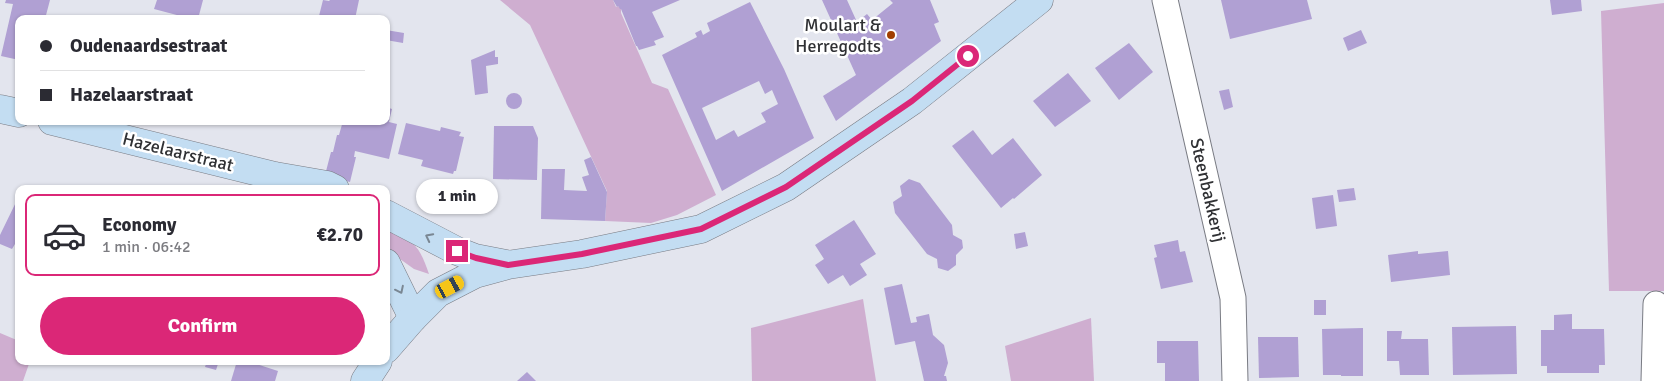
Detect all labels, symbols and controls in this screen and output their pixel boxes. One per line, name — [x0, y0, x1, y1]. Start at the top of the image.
place label: Moulart & Herregodts — [795, 14, 881, 57]
marker: Moulart & Herregodts — [885, 29, 897, 41]
text: Oudenaardsestraat — [70, 34, 227, 58]
route start — [957, 45, 979, 67]
text: Hazelaarstraat — [70, 83, 193, 107]
street label: Hazelaarstraat — [120, 128, 236, 176]
street label: Steenbakkerij — [1185, 136, 1231, 244]
callout: 1 min — [416, 178, 498, 214]
text: 1 min — [438, 186, 476, 206]
icon: car — [42, 213, 87, 258]
text: Economy — [102, 213, 176, 237]
text: €2.70 — [317, 223, 363, 247]
one-way arrow — [426, 233, 435, 243]
text: 1 min · 06:42 — [102, 237, 191, 257]
route end — [446, 240, 468, 262]
car — [433, 273, 466, 301]
one-way arrow — [394, 285, 404, 294]
button: Confirm — [40, 297, 365, 355]

